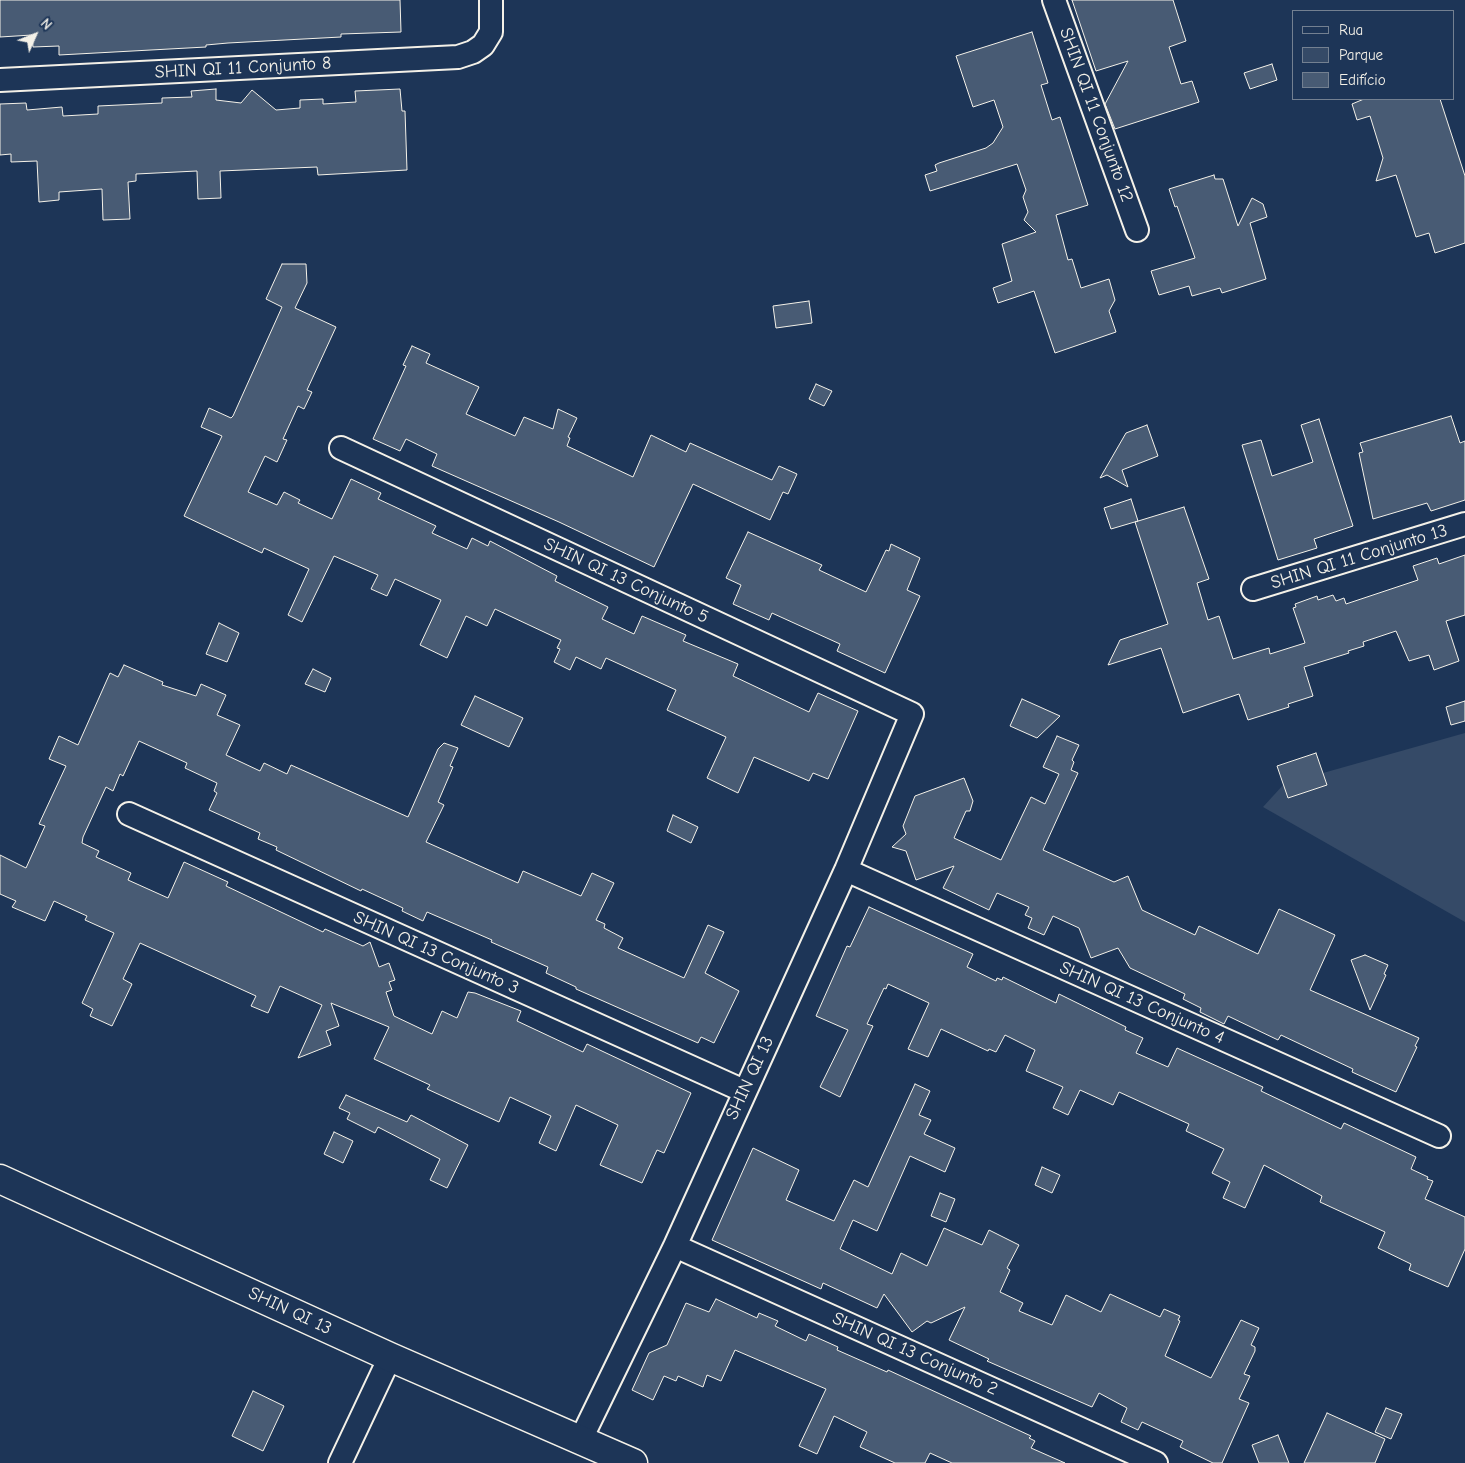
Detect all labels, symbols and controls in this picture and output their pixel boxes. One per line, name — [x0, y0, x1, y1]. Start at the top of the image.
north arrow — [10, 10, 60, 60]
legend — [1292, 10, 1455, 100]
text: N — [37, 15, 55, 33]
text: Rua — [1339, 21, 1363, 39]
street label: SHIN QI 11 Conjunto 12 — [1054, 25, 1138, 205]
text: Parque — [1339, 46, 1383, 64]
street label: SHIN QI 11 Conjunto 8 — [154, 53, 332, 83]
text: Edifício — [1339, 71, 1386, 89]
street label: SHIN QI 11 Conjunto 13 — [1268, 520, 1450, 594]
street label: SHIN QI 13 Conjunto 5 — [540, 533, 712, 629]
street label: SHIN QI 13 Conjunto 3 — [350, 907, 522, 999]
street label: SHIN QI 13 Conjunto 4 — [1056, 957, 1228, 1049]
street label: SHIN QI 13 — [721, 1033, 779, 1123]
street label: SHIN QI 13 — [245, 1282, 335, 1340]
street label: SHIN QI 13 Conjunto 2 — [829, 1308, 1001, 1400]

